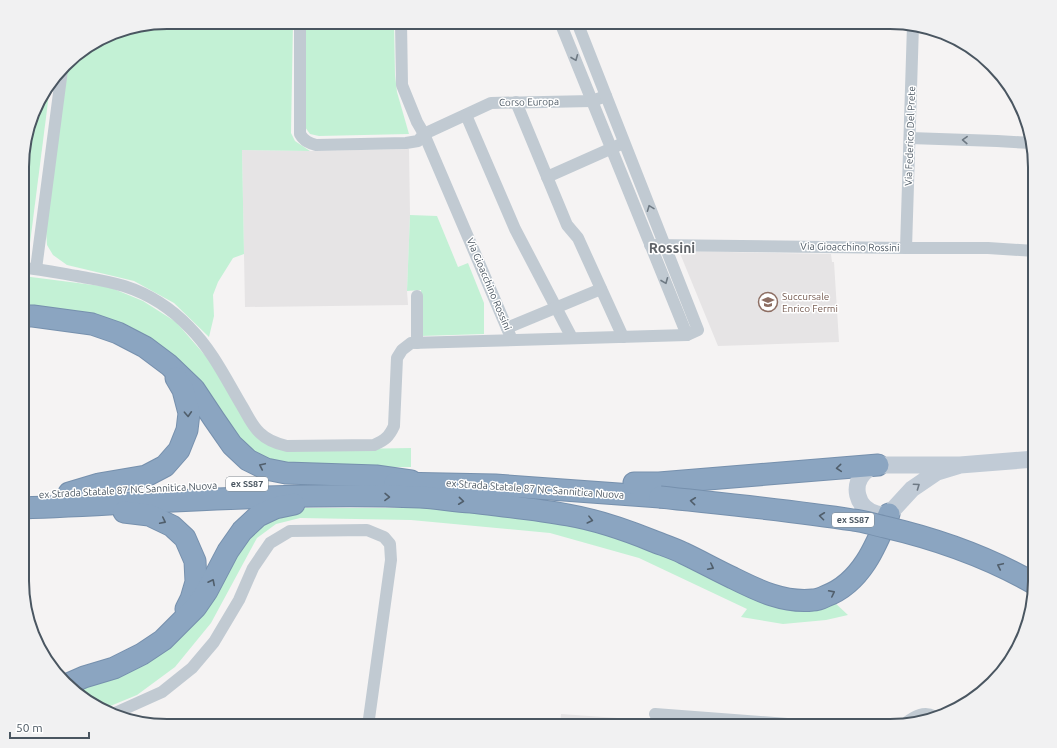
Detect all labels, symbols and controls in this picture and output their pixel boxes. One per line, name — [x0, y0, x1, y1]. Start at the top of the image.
one-way arrow — [570, 55, 578, 62]
street label: Via Federico Del Prete — [903, 86, 917, 186]
street label: Corso Europa — [499, 96, 559, 108]
one-way arrow — [962, 136, 968, 144]
one-way arrow — [647, 205, 655, 212]
street label: Via Gioacchino Rossini — [465, 236, 513, 332]
district label: Rossini — [649, 240, 695, 256]
street label: Via Gioacchino Rossini — [800, 241, 900, 253]
one-way arrow — [660, 276, 668, 284]
school or university icon: Succursale Enrico Fermi — [757, 291, 779, 313]
place label: Succursale Enrico Fermi — [782, 291, 838, 314]
one-way arrow — [183, 411, 192, 417]
one-way arrow — [258, 463, 266, 471]
one-way arrow — [836, 463, 842, 472]
road number: ex SS87 — [226, 477, 268, 491]
street label: ex Strada Statale 87 NC Sannitica Nuova — [446, 477, 624, 501]
street label: ex Strada Statale 87 NC Sannitica Nuova — [39, 480, 217, 500]
one-way arrow — [912, 484, 919, 491]
one-way arrow — [384, 492, 390, 501]
one-way arrow — [458, 497, 464, 506]
one-way arrow — [690, 497, 696, 506]
one-way arrow — [819, 512, 825, 521]
road number: ex SS87 — [832, 513, 874, 527]
one-way arrow — [586, 515, 593, 524]
one-way arrow — [159, 517, 166, 524]
one-way arrow — [706, 562, 714, 570]
one-way arrow — [997, 563, 1004, 571]
one-way arrow — [207, 579, 215, 586]
one-way arrow — [828, 590, 835, 598]
scale bar — [10, 714, 89, 740]
text: 50 m — [16, 721, 43, 734]

